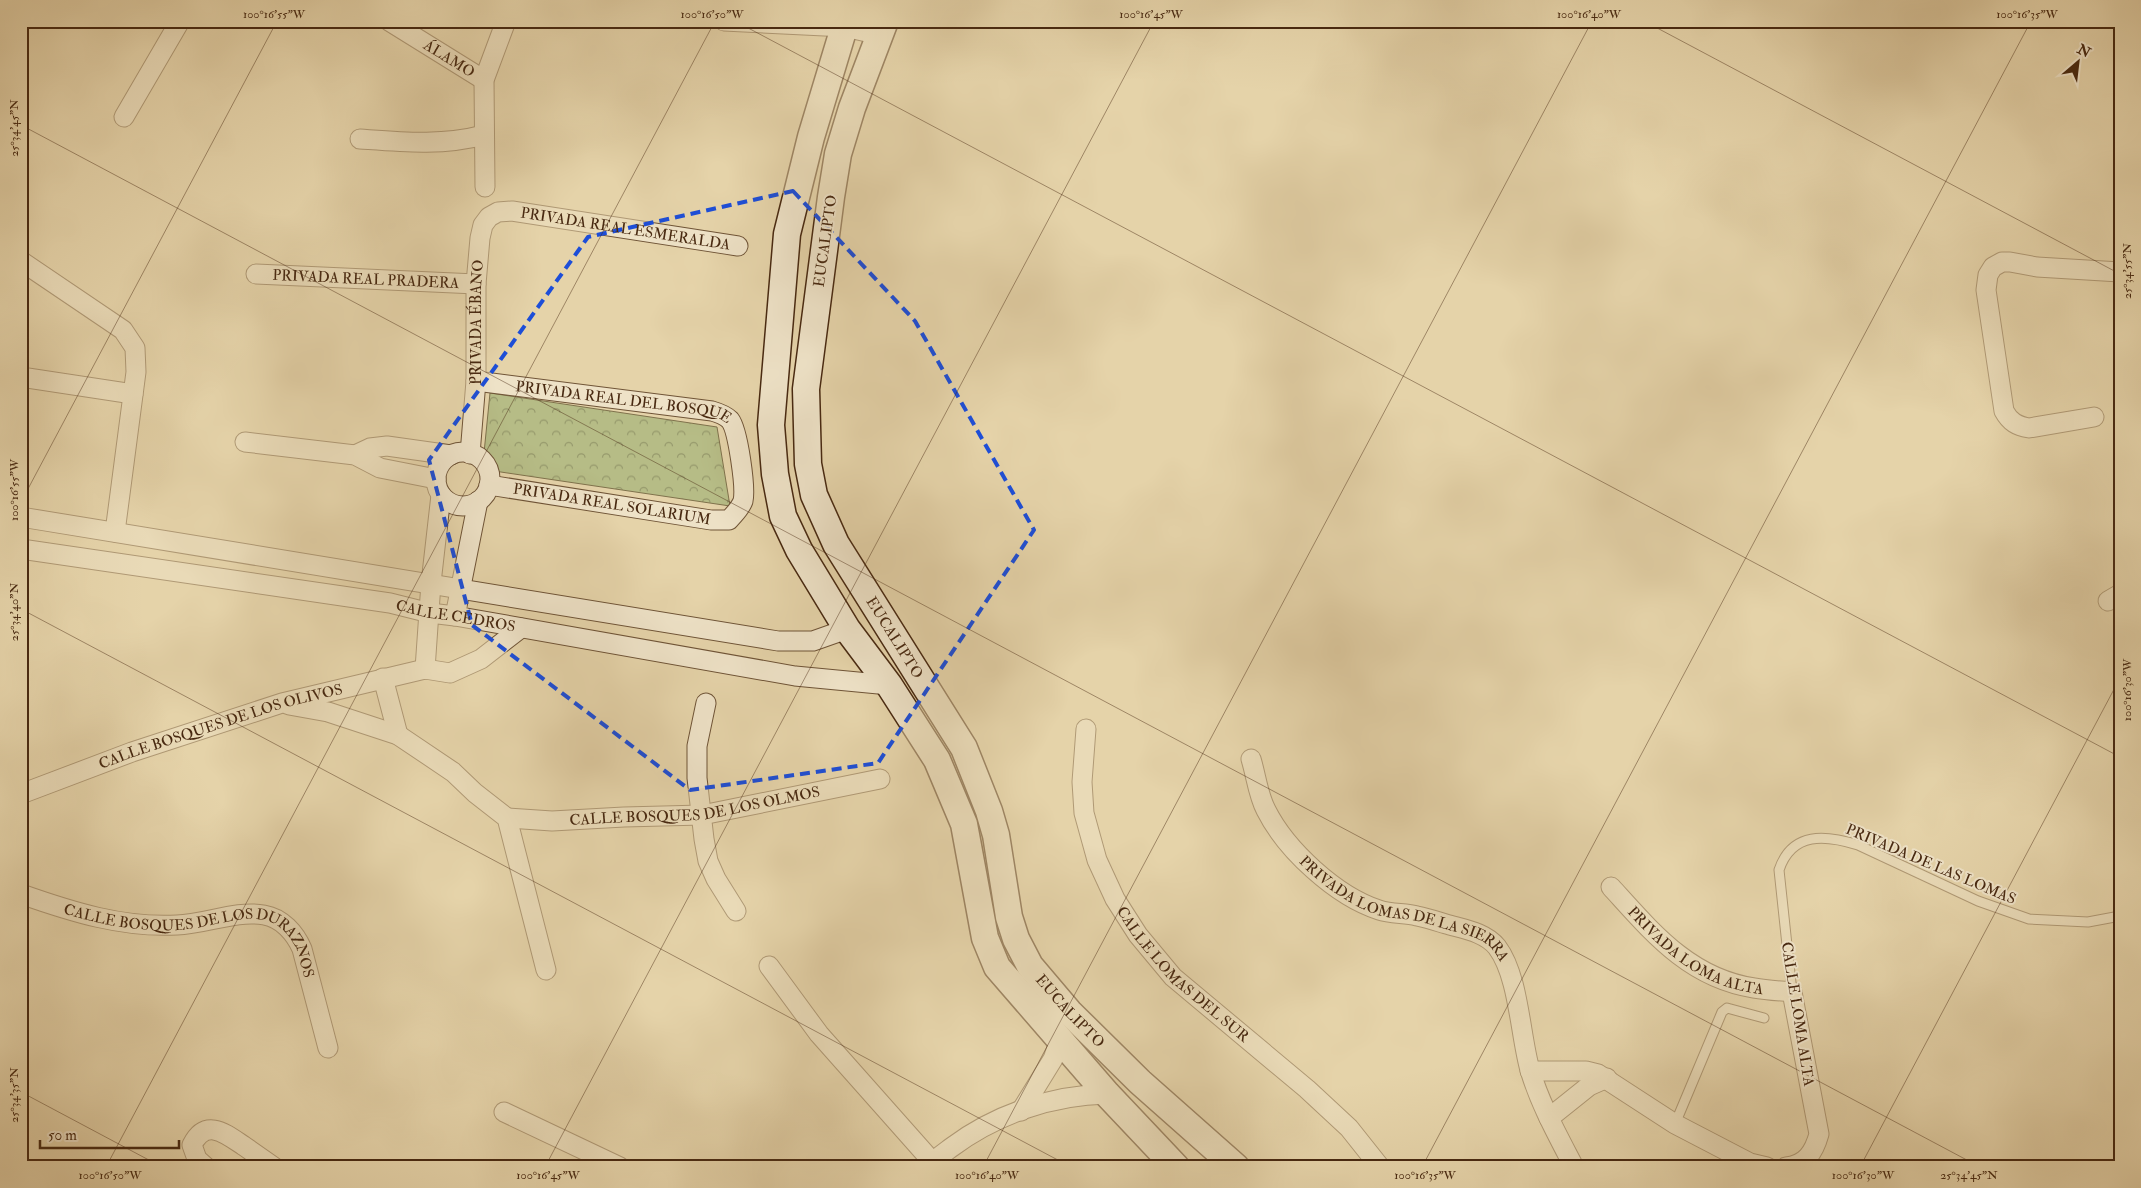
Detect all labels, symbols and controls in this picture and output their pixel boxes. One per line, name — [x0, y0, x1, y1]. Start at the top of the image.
text: 100°16'55"W — [243, 7, 306, 22]
text: 100°16'50"W — [681, 7, 744, 22]
text: 100°16'45"W — [1119, 7, 1183, 22]
text: 100°16'40"W — [1557, 7, 1622, 22]
text: 100°16'35"W — [1996, 7, 2059, 22]
street label: ÁLAMO — [419, 34, 478, 82]
north arrow — [2054, 38, 2104, 88]
text: N — [2073, 40, 2094, 62]
text: 25°34'45"N — [7, 99, 22, 157]
street label: EUCALIPTO — [810, 194, 841, 288]
street label: PRIVADA REAL ESMERALDA — [519, 203, 732, 255]
text: 25°34'55"N — [2120, 243, 2135, 299]
street label: PRIVADA ÉBANO — [465, 259, 488, 385]
street label: PRIVADA REAL PRADERA — [272, 266, 460, 293]
street label: PRIVADA REAL DEL BOSQUE — [514, 377, 735, 428]
text: 100°16'55"W — [7, 458, 22, 521]
street label: PRIVADA REAL SOLARIUM — [512, 479, 712, 529]
text: 25°34'40"N — [7, 583, 22, 641]
street label: EUCALIPTO — [861, 593, 927, 682]
street label: CALLE CEDROS — [394, 596, 517, 636]
text: 100°16'30"W — [2120, 658, 2135, 721]
street label: CALLE BOSQUES DE LOS OLIVOS — [96, 680, 345, 774]
street label: CALLE BOSQUES DE LOS OLMOS — [569, 782, 822, 830]
street label: PRIVADA DE LAS LOMAS — [1843, 820, 2019, 909]
street label: PRIVADA LOMAS DE LA SIERRA — [1295, 852, 1513, 965]
street label: CALLE BOSQUES DE LOS DURAZNOS — [61, 900, 318, 980]
street label: CALLE LOMAS DEL SUR — [1112, 903, 1254, 1047]
street label: PRIVADA LOMA ALTA — [1623, 903, 1765, 999]
street label: CALLE LOMA ALTA — [1777, 941, 1818, 1088]
street label: EUCALIPTO — [1031, 971, 1108, 1052]
text: 25°34'35"N — [7, 1067, 22, 1123]
scale bar — [40, 1118, 179, 1150]
text: 50 m — [48, 1126, 77, 1145]
text: 100°16'50"W — [79, 1168, 142, 1183]
text: 100°16'45"W — [516, 1168, 580, 1183]
text: 100°16'40"W — [955, 1168, 1020, 1183]
text: 100°16'35"W — [1394, 1168, 1457, 1183]
text: 100°16'30"W — [1832, 1168, 1895, 1183]
text: 25°34'45"N — [1940, 1168, 1998, 1183]

